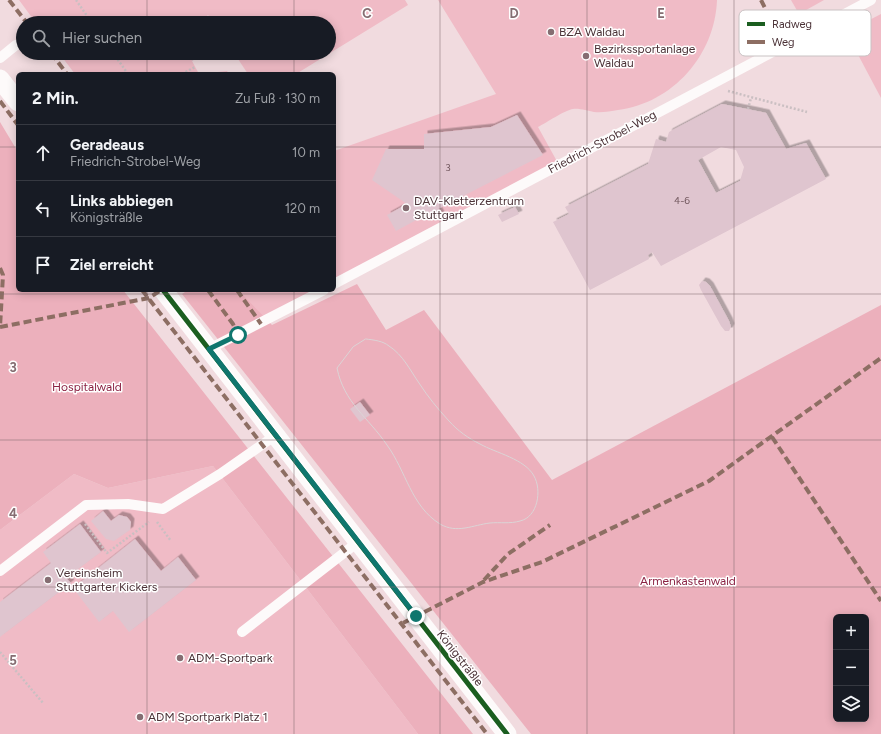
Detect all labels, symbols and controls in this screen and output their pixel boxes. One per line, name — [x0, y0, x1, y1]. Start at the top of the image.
text: C — [362, 6, 372, 21]
text: D — [509, 6, 519, 21]
text: E — [657, 6, 665, 21]
legend — [739, 10, 871, 56]
search box — [16, 16, 336, 60]
text: Radweg — [772, 18, 812, 31]
place label: BZA Waldau — [559, 25, 625, 39]
icon: search — [30, 27, 52, 49]
marker: BZA Waldau — [546, 27, 556, 37]
text: Hier suchen — [62, 29, 142, 47]
text: Weg — [772, 36, 795, 49]
place label: Bezirkssportanlage Waldau — [594, 42, 696, 70]
marker: Bezirkssportanlage Waldau — [581, 51, 591, 61]
text: 2 Min. — [32, 88, 79, 108]
text: Zu Fuß · 130 m — [235, 91, 320, 106]
street label: Friedrich-Strobel-Weg — [545, 108, 659, 176]
text: Geradeaus — [70, 136, 144, 154]
icon: ahead — [32, 142, 54, 164]
text: 10 m — [292, 145, 320, 160]
text: Friedrich-Strobel-Weg — [70, 154, 201, 169]
house number: 3 — [445, 161, 451, 174]
text: Links abbiegen — [70, 192, 173, 210]
place label: DAV-Kletterzentrum Stuttgart — [414, 194, 524, 222]
house number: 4-6 — [674, 194, 690, 207]
icon: left — [32, 198, 54, 220]
text: 120 m — [285, 201, 320, 216]
marker: DAV-Kletterzentrum Stuttgart — [401, 203, 411, 213]
text: Königsträßle — [70, 210, 143, 225]
icon: arrive — [32, 254, 54, 276]
text: Ziel erreicht — [70, 256, 154, 274]
route start — [229, 326, 247, 344]
text: 3 — [9, 360, 17, 375]
park label: Hospitalwald — [52, 380, 122, 394]
text: 4 — [9, 506, 17, 521]
place label: Vereinsheim Stuttgarter Kickers — [56, 566, 158, 594]
park label: Armenkastenwald — [640, 574, 736, 588]
marker: Vereinsheim Stuttgarter Kickers — [43, 575, 53, 585]
route end — [407, 607, 425, 625]
map controls — [833, 614, 869, 722]
button: + — [833, 614, 869, 650]
street label: Königsträßle — [434, 627, 486, 689]
button: − — [833, 650, 869, 686]
place label: ADM-Sportpark — [188, 651, 273, 665]
text: 5 — [9, 653, 17, 668]
marker: ADM-Sportpark — [175, 653, 185, 663]
button: layers — [833, 686, 869, 722]
place label: ADM Sportpark Platz 1 — [148, 710, 268, 724]
marker: ADM Sportpark Platz 1 — [135, 712, 145, 722]

